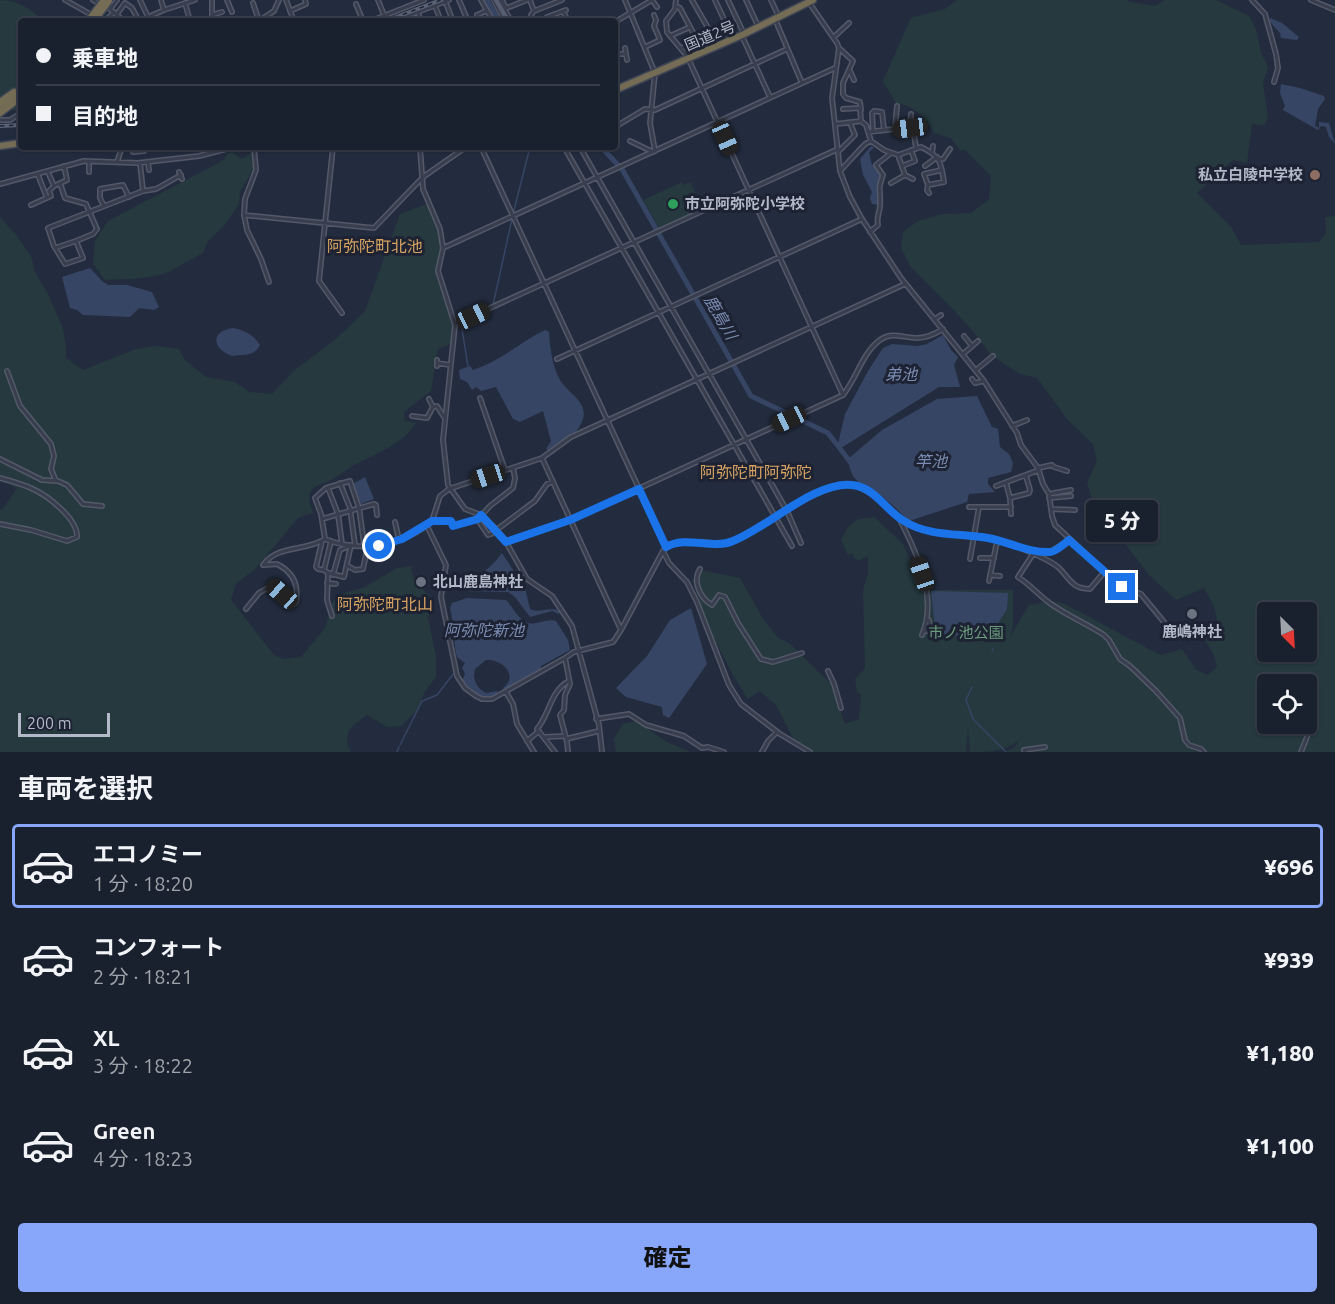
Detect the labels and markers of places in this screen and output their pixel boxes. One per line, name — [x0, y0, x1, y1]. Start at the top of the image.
place label: 私立白陵中学校 — [1198, 166, 1303, 183]
marker: 私立白陵中学校 — [1308, 168, 1322, 182]
place label: 市立阿弥陀小学校 — [685, 195, 805, 212]
marker: 市立阿弥陀小学校 — [666, 197, 680, 211]
place label: 北山鹿島神社 — [433, 573, 523, 590]
marker: 北山鹿島神社 — [414, 575, 428, 589]
marker: 鹿嶋神社 — [1185, 607, 1199, 621]
place label: 鹿嶋神社 — [1162, 623, 1222, 640]

